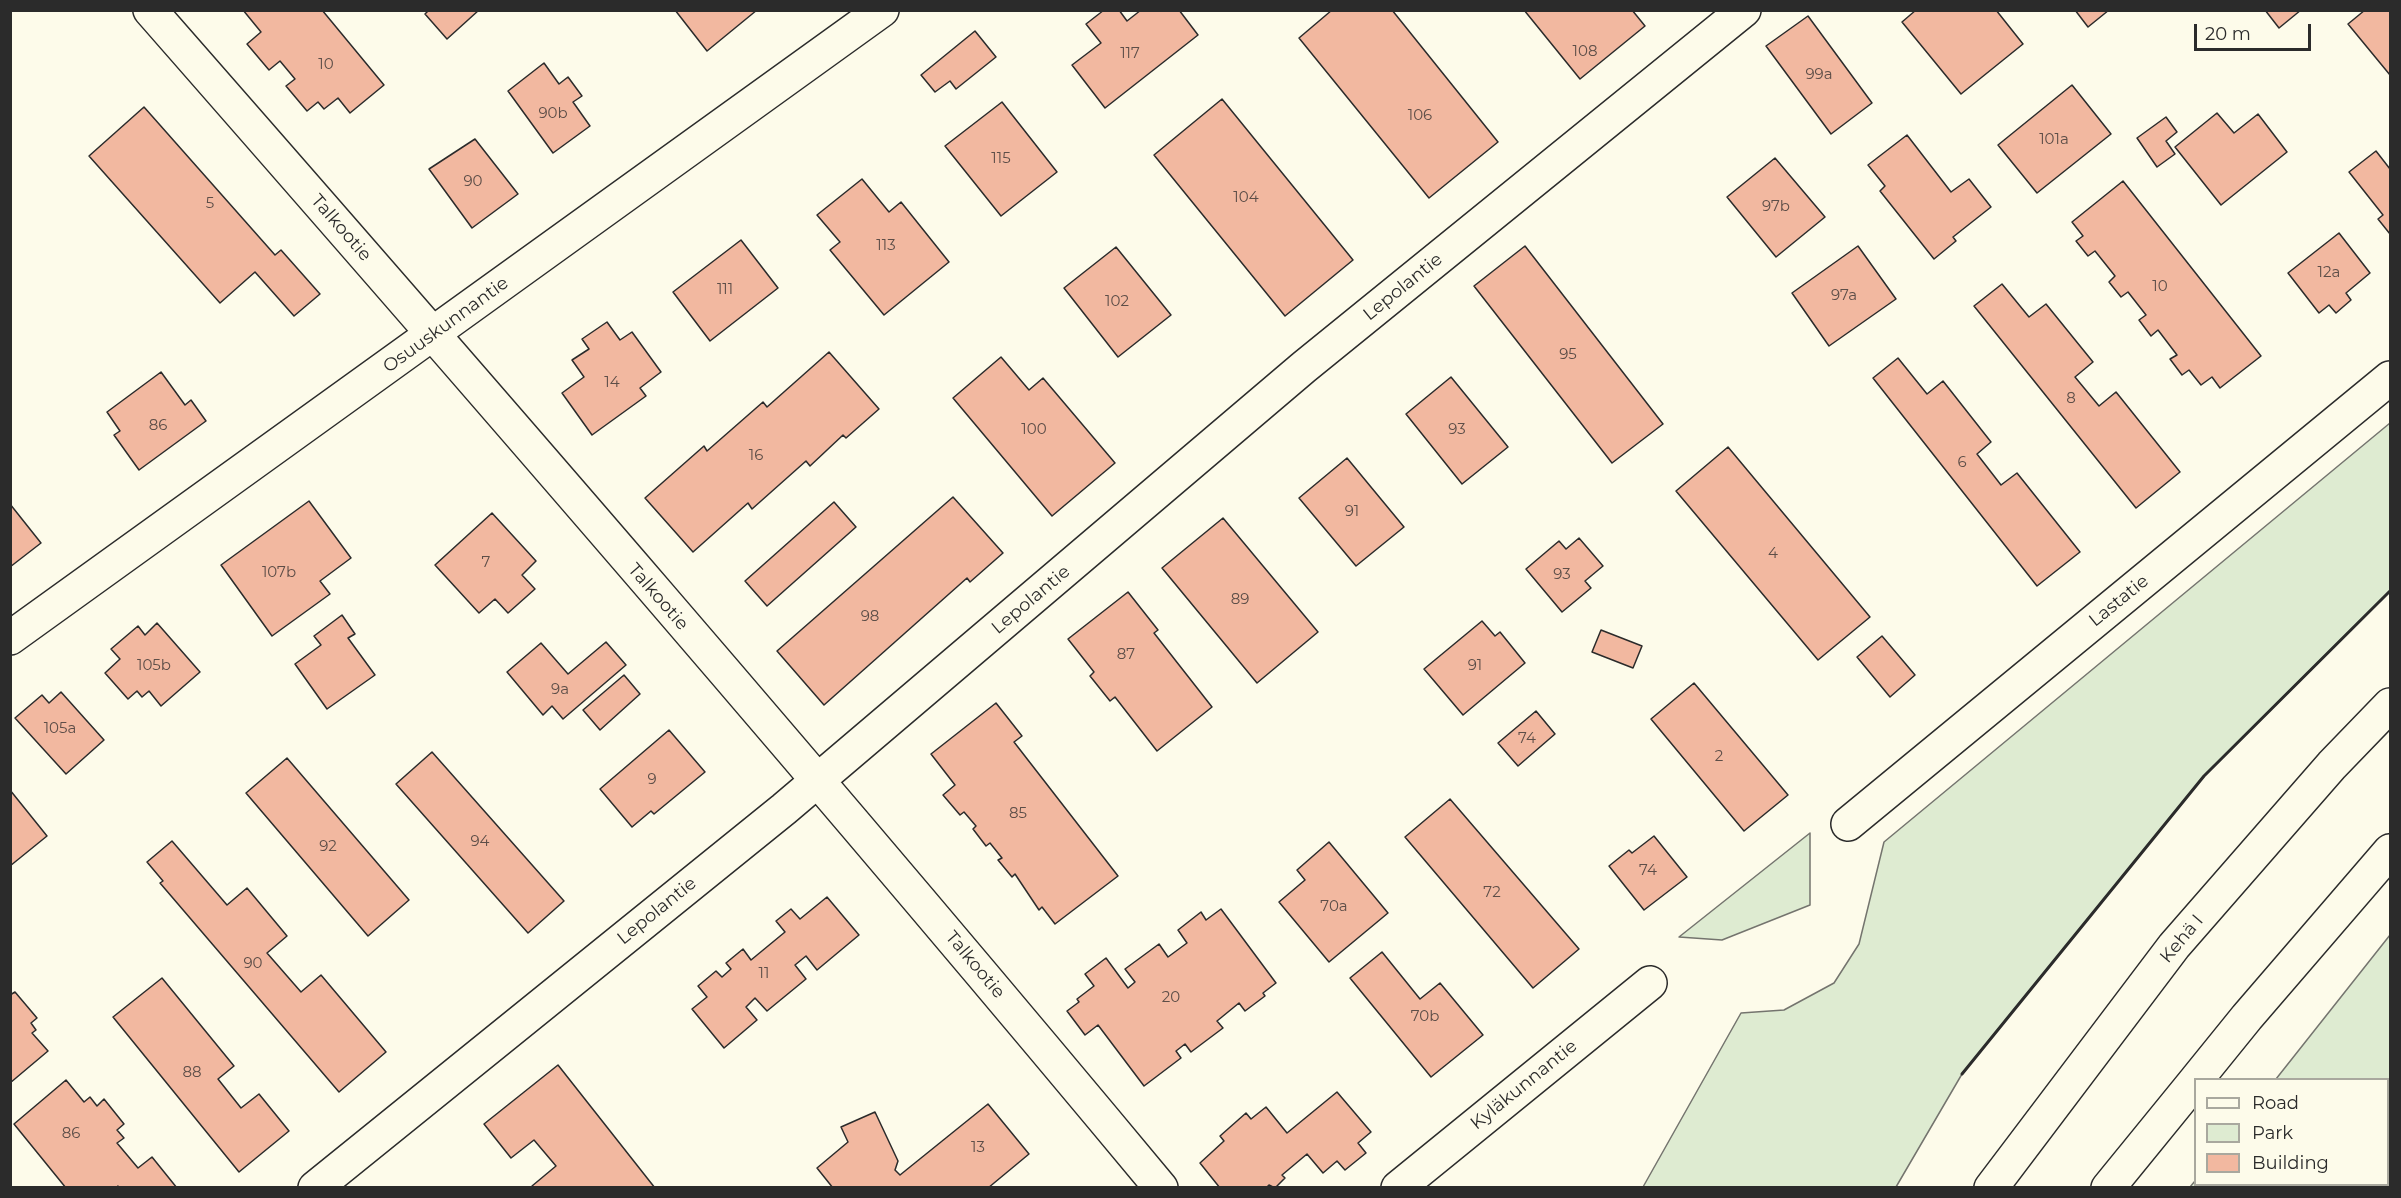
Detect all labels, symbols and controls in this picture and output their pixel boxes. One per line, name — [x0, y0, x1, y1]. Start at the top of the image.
scale bar — [2197, 12, 2314, 50]
text: 20 m — [2205, 23, 2251, 45]
house number: 108 — [1573, 43, 1597, 61]
house number: 117 — [1120, 45, 1140, 63]
house number: 10 — [318, 56, 334, 74]
house number: 99a — [1805, 66, 1833, 84]
house number: 90b — [538, 105, 568, 123]
house number: 106 — [1408, 107, 1432, 125]
house number: 101a — [2039, 131, 2069, 149]
house number: 115 — [991, 150, 1011, 168]
house number: 90 — [463, 173, 483, 191]
house number: 104 — [1233, 189, 1259, 207]
street label: Talkootie — [306, 190, 376, 266]
house number: 5 — [206, 195, 214, 213]
house number: 97b — [1762, 198, 1790, 216]
house number: 113 — [876, 237, 896, 255]
street label: Lepolantie — [1359, 249, 1447, 325]
house number: 12a — [2318, 264, 2340, 282]
street label: Osuuskunnantie — [379, 272, 513, 378]
house number: 10 — [2152, 278, 2168, 296]
house number: 111 — [717, 281, 733, 299]
house number: 97a — [1831, 287, 1857, 305]
house number: 102 — [1105, 293, 1129, 311]
house number: 95 — [1559, 346, 1577, 364]
house number: 14 — [604, 374, 620, 392]
house number: 8 — [2066, 390, 2076, 408]
house number: 86 — [149, 417, 167, 435]
house number: 100 — [1021, 421, 1047, 439]
house number: 93 — [1448, 421, 1466, 439]
house number: 16 — [749, 447, 763, 465]
house number: 6 — [1957, 454, 1967, 472]
house number: 91 — [1345, 503, 1359, 521]
house number: 4 — [1768, 545, 1778, 563]
house number: 7 — [482, 554, 490, 572]
street label: Talkootie — [623, 559, 693, 635]
street label: Lepolantie — [987, 561, 1075, 639]
house number: 107b — [262, 564, 296, 582]
house number: 93 — [1553, 566, 1571, 584]
street label: Lastatie — [2085, 570, 2153, 632]
house number: 89 — [1231, 591, 1249, 609]
house number: 98 — [861, 608, 879, 626]
house number: 87 — [1117, 646, 1135, 664]
house number: 105b — [137, 657, 171, 675]
house number: 91 — [1468, 657, 1482, 675]
house number: 9a — [551, 681, 569, 699]
house number: 105a — [44, 720, 76, 738]
house number: 74 — [1518, 730, 1536, 748]
house number: 2 — [1715, 748, 1723, 766]
house number: 9 — [647, 771, 657, 789]
house number: 85 — [1009, 805, 1027, 823]
house number: 94 — [470, 833, 490, 851]
house number: 92 — [319, 838, 337, 856]
house number: 74 — [1639, 862, 1657, 880]
street label: Lepolantie — [613, 873, 701, 949]
house number: 72 — [1483, 884, 1501, 902]
house number: 70a — [1320, 898, 1348, 916]
street label: Kehä I — [2156, 911, 2208, 967]
street label: Talkootie — [941, 927, 1009, 1003]
house number: 90 — [243, 955, 263, 973]
house number: 11 — [759, 965, 769, 983]
house number: 20 — [1162, 989, 1180, 1007]
house number: 70b — [1411, 1008, 1439, 1026]
street label: Kyläkunnantie — [1466, 1035, 1582, 1135]
house number: 88 — [182, 1064, 202, 1082]
legend — [2194, 1078, 2389, 1186]
text: Road — [2252, 1092, 2299, 1114]
text: Park — [2252, 1122, 2293, 1144]
house number: 86 — [62, 1125, 80, 1143]
house number: 13 — [971, 1139, 985, 1157]
text: Building — [2252, 1152, 2329, 1174]

